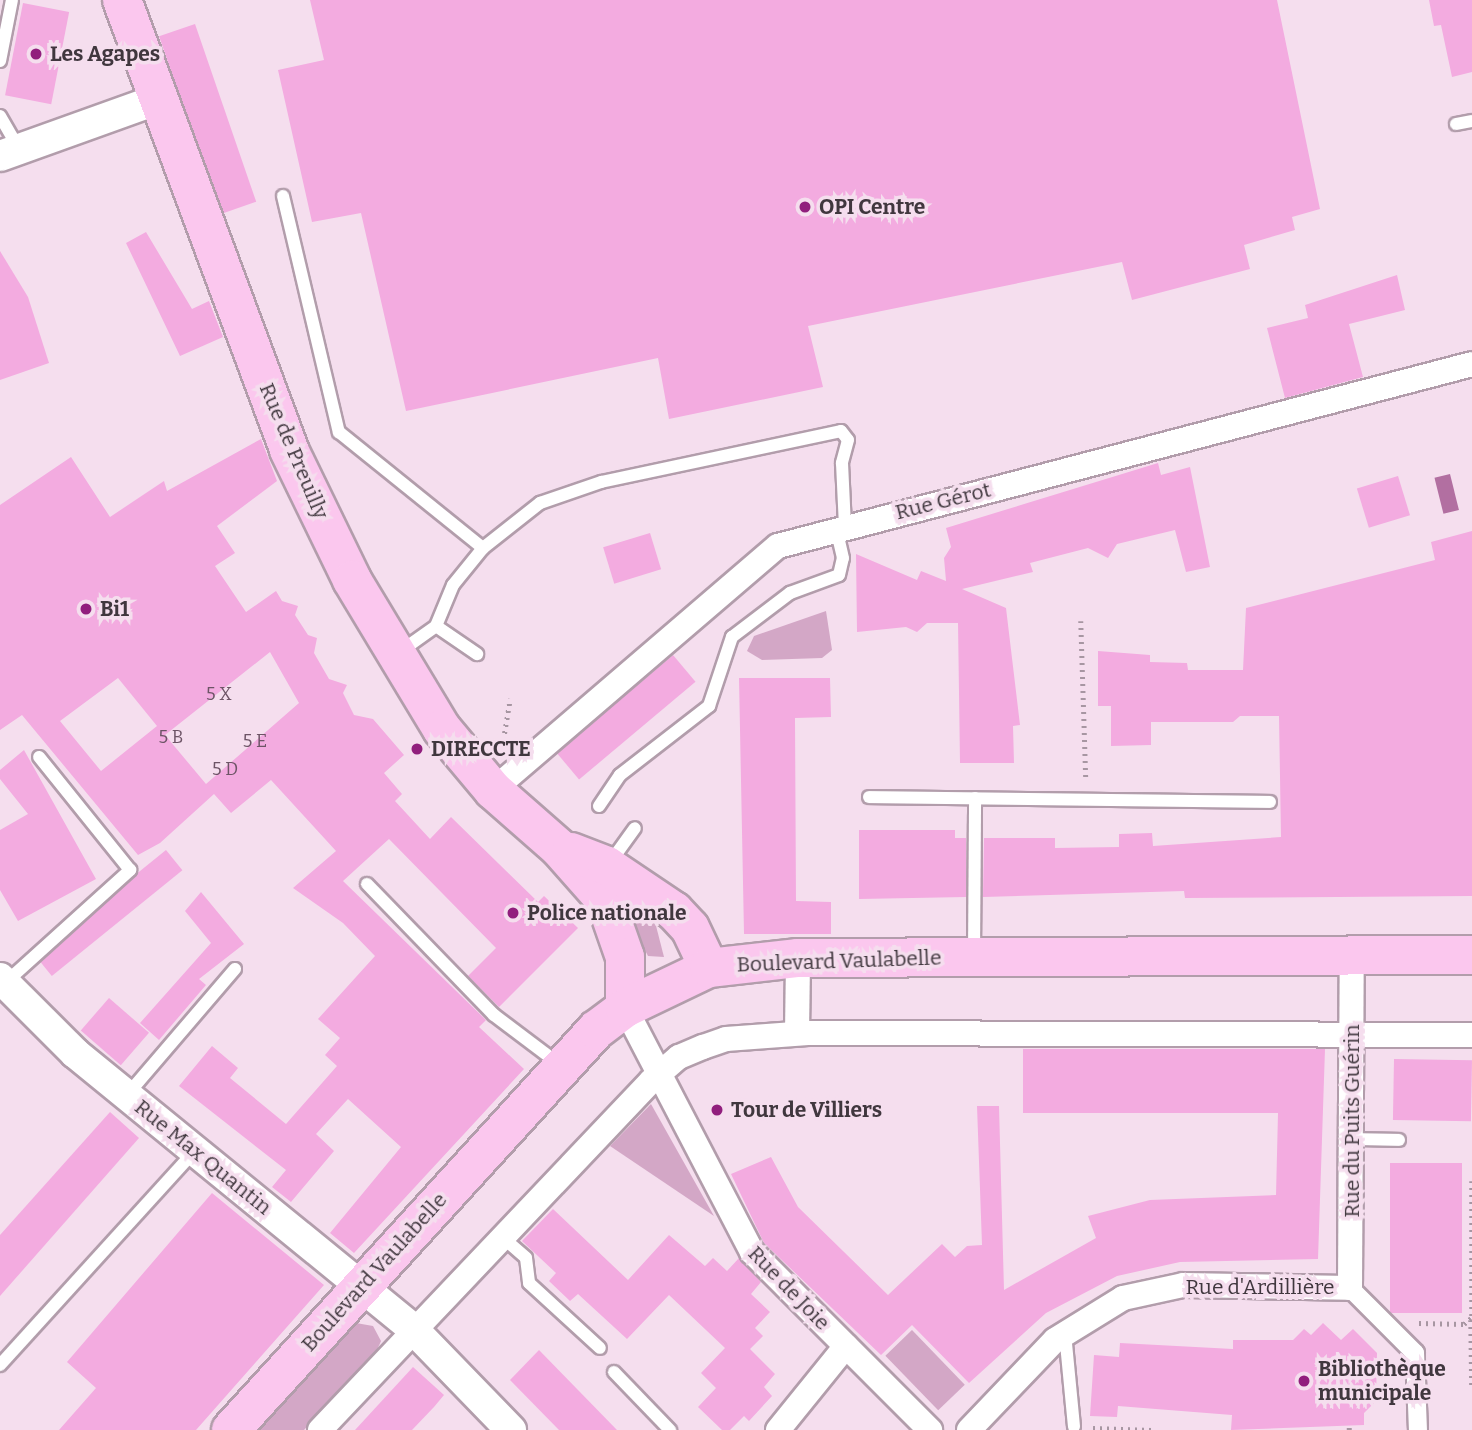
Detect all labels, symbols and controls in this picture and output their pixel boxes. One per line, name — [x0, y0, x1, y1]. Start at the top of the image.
place label: Les Agapes — [50, 41, 160, 67]
marker: Les Agapes — [28, 46, 44, 62]
place label: OPI Centre — [819, 194, 925, 220]
marker: OPI Centre — [797, 199, 813, 215]
street label: Rue de Preuilly — [254, 379, 334, 523]
street label: Rue Gérot — [893, 477, 993, 525]
place label: Bi1 — [100, 596, 129, 622]
marker: Bi1 — [78, 601, 94, 617]
house number: 5 X — [206, 683, 232, 705]
house number: 5 B — [159, 726, 183, 748]
house number: 5 E — [243, 730, 267, 752]
place label: DIRECCTE — [431, 736, 531, 762]
marker: DIRECCTE — [409, 741, 425, 757]
house number: 5 D — [212, 758, 238, 780]
place label: Police nationale — [527, 900, 686, 926]
marker: Police nationale — [505, 905, 521, 921]
street label: Boulevard Vaulabelle — [736, 945, 942, 977]
street label: Rue du Puits Guérin — [1339, 1024, 1365, 1218]
street label: Rue Max Quantin — [130, 1094, 276, 1220]
place label: Tour de Villiers — [731, 1097, 882, 1123]
marker: Tour de Villiers — [709, 1102, 725, 1118]
street label: Boulevard Vaulabelle — [296, 1187, 452, 1357]
street label: Rue de Joie — [743, 1241, 835, 1335]
street label: Rue d'Ardillière — [1185, 1274, 1335, 1300]
place label: Bibliothèque municipale — [1318, 1356, 1446, 1406]
marker: Bibliothèque municipale — [1296, 1373, 1312, 1389]

